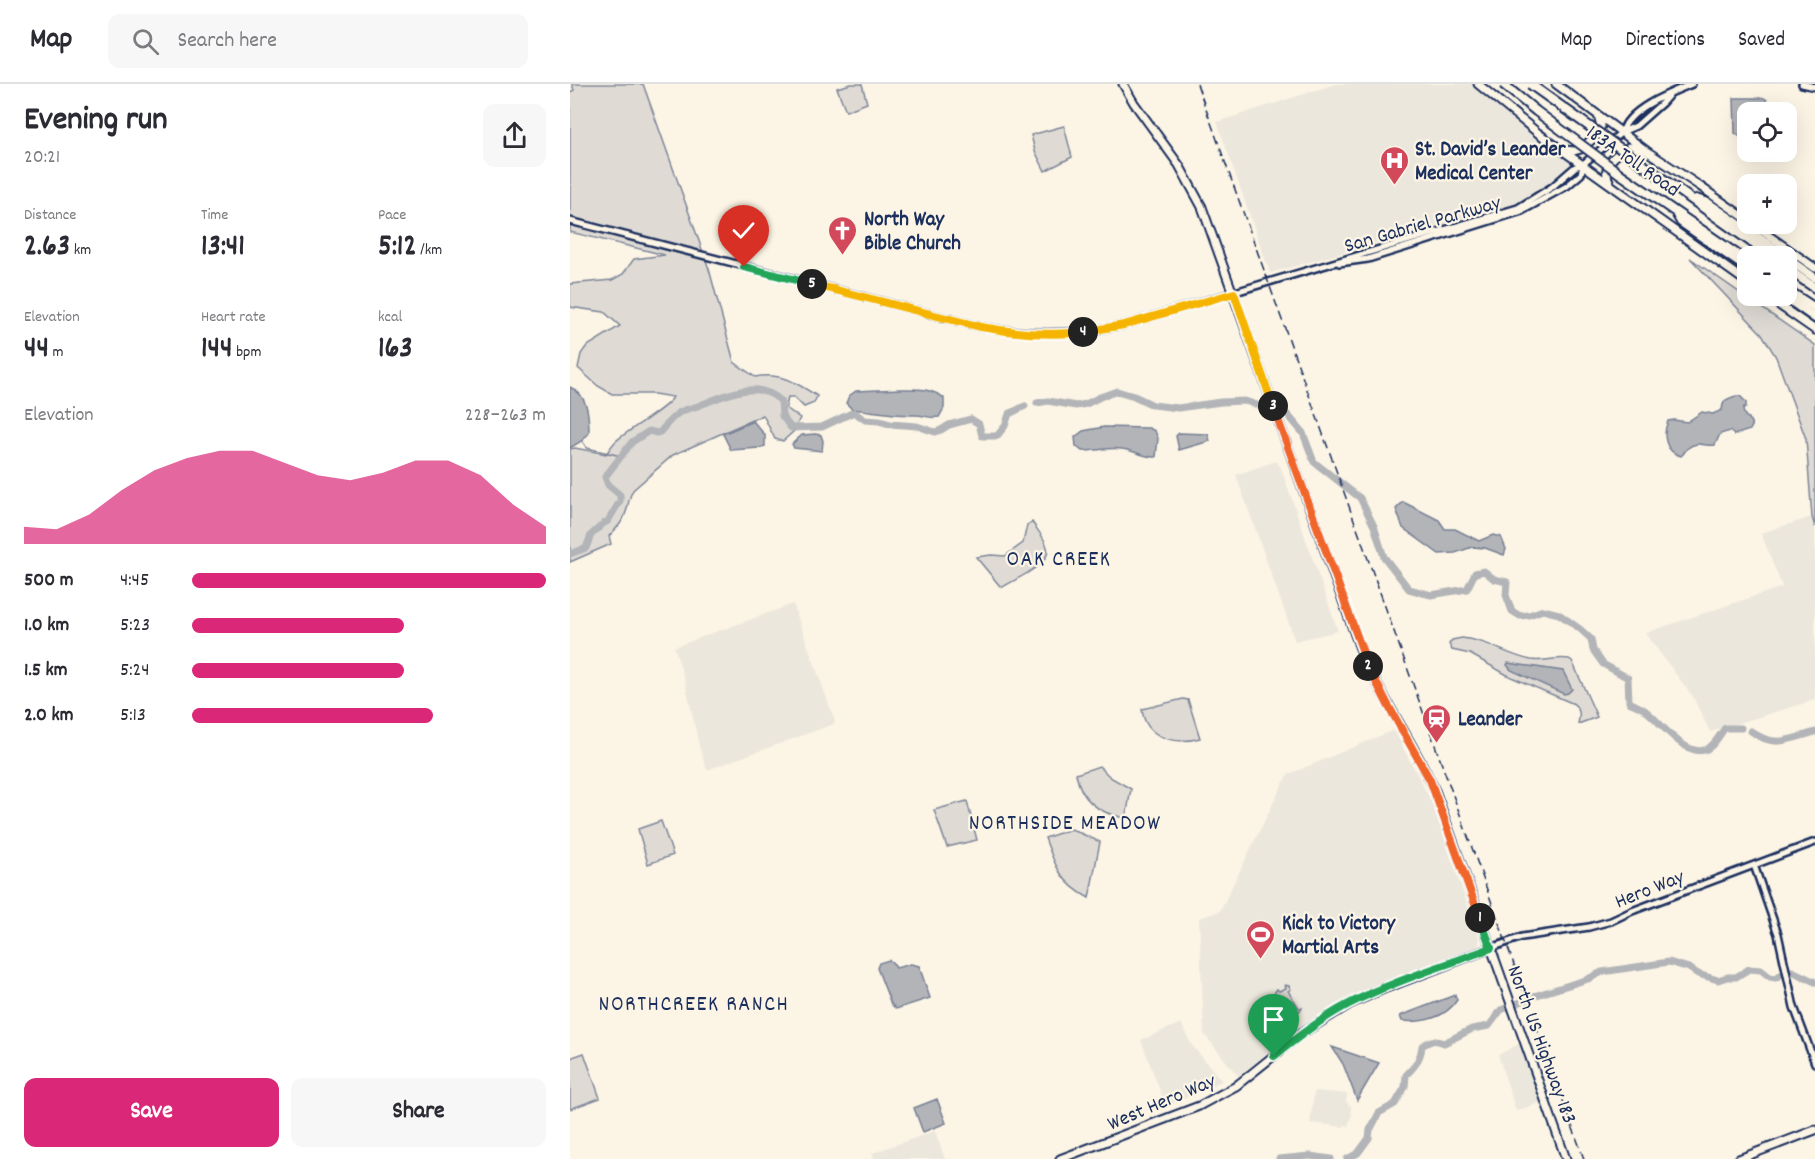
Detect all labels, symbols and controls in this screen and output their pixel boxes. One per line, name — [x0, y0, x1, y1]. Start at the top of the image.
search box — [108, 14, 528, 68]
text: Map — [30, 21, 72, 61]
icon: search — [129, 25, 162, 58]
text: Search here — [177, 26, 277, 57]
text: Map — [1561, 26, 1592, 56]
text: Directions — [1625, 26, 1705, 56]
text: Saved — [1738, 26, 1785, 56]
text: Evening run — [24, 98, 168, 145]
map controls — [1737, 102, 1797, 306]
button: locate — [1737, 102, 1797, 162]
button: share — [483, 104, 546, 167]
street label: 183A Toll Road — [1579, 119, 1685, 206]
place label: St. David’s Leander Medical Center — [1415, 136, 1567, 190]
text: 20:21 — [24, 144, 60, 172]
hospital icon: St. David’s Leander Medical Center — [1378, 144, 1410, 186]
button: + — [1737, 174, 1797, 234]
street label: San Gabriel Parkway — [1341, 189, 1505, 263]
text: Distance — [24, 204, 76, 227]
text: Time — [201, 204, 228, 227]
text: Pace — [378, 204, 406, 227]
pin — [718, 205, 769, 267]
place label: North Way Bible Church — [864, 206, 961, 260]
icon: check — [727, 214, 760, 247]
church icon: North Way Bible Church — [827, 214, 859, 256]
text: 2.63 — [24, 227, 70, 270]
text: 13:41 — [201, 227, 245, 270]
text: 5:12 — [378, 227, 417, 270]
text: km — [70, 239, 91, 262]
text: /km — [417, 239, 442, 262]
button: − — [1737, 246, 1797, 306]
pin: 5 — [797, 269, 827, 299]
text: 5 — [808, 272, 816, 295]
text: Elevation — [24, 306, 80, 329]
text: Heart rate — [201, 306, 266, 329]
text: kcal — [378, 306, 402, 329]
pin: 4 — [1068, 317, 1098, 347]
text: 4 — [1080, 320, 1086, 343]
text: 44 — [24, 329, 49, 372]
text: 144 — [201, 329, 232, 372]
text: 163 — [378, 329, 413, 372]
text: m — [49, 341, 64, 364]
text: bpm — [232, 341, 261, 364]
pin: 3 — [1258, 391, 1288, 421]
text: 3 — [1269, 394, 1277, 417]
text: Elevation — [24, 402, 94, 430]
text: 228–263 m — [465, 402, 546, 430]
district label: OAK CREEK — [1006, 545, 1112, 576]
text: 500 m — [24, 567, 73, 595]
text: 4:45 — [120, 567, 149, 595]
text: 1.0 km — [24, 612, 69, 640]
text: 5:23 — [120, 612, 150, 640]
pin: 2 — [1353, 651, 1383, 681]
text: 2 — [1365, 654, 1372, 677]
text: 1.5 km — [24, 657, 67, 685]
text: 5:24 — [120, 657, 150, 685]
text: 2.0 km — [24, 702, 73, 730]
text: 5:13 — [120, 702, 146, 730]
station icon: Leander — [1421, 702, 1453, 744]
place label: Leander — [1458, 706, 1523, 736]
district label: NORTHSIDE MEADOW — [969, 809, 1161, 840]
street label: Hero Way — [1611, 863, 1690, 918]
pin: 1 — [1465, 903, 1495, 933]
text: 1 — [1478, 906, 1482, 929]
place label: Kick to Victory Martial Arts — [1282, 910, 1397, 964]
sports icon: Kick to Victory Martial Arts — [1245, 918, 1277, 960]
street label: North US Highway 183 — [1498, 962, 1583, 1128]
district label: NORTHCREEK RANCH — [599, 990, 789, 1021]
pin — [1248, 994, 1299, 1056]
icon: arrive — [1257, 1003, 1290, 1036]
street label: West Hero Way — [1103, 1067, 1221, 1140]
button: Save — [24, 1078, 279, 1147]
button: Share — [291, 1078, 546, 1147]

